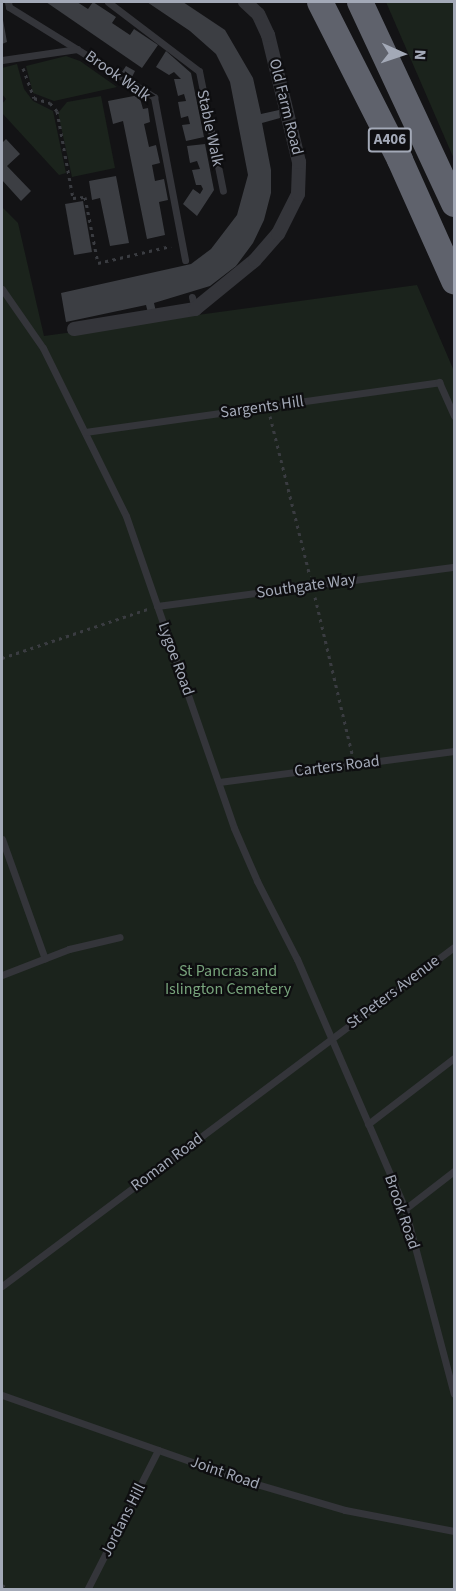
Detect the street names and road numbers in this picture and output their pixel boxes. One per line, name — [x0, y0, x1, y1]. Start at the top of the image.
street label: Brook Walk — [82, 46, 154, 106]
street label: Old Farm Road — [265, 57, 307, 157]
street label: Stable Walk — [193, 88, 227, 168]
road number: A406 — [368, 128, 412, 152]
street label: Sargents Hill — [219, 392, 305, 422]
street label: Southgate Way — [255, 570, 357, 602]
street label: Lygoe Road — [154, 620, 198, 698]
street label: Carters Road — [293, 751, 381, 781]
street label: St Peters Avenue — [343, 951, 443, 1033]
street label: Roman Road — [127, 1129, 207, 1195]
street label: Brook Road — [380, 1172, 424, 1252]
street label: Joint Road — [188, 1452, 262, 1494]
street label: Jordans Hill — [96, 1480, 150, 1560]

